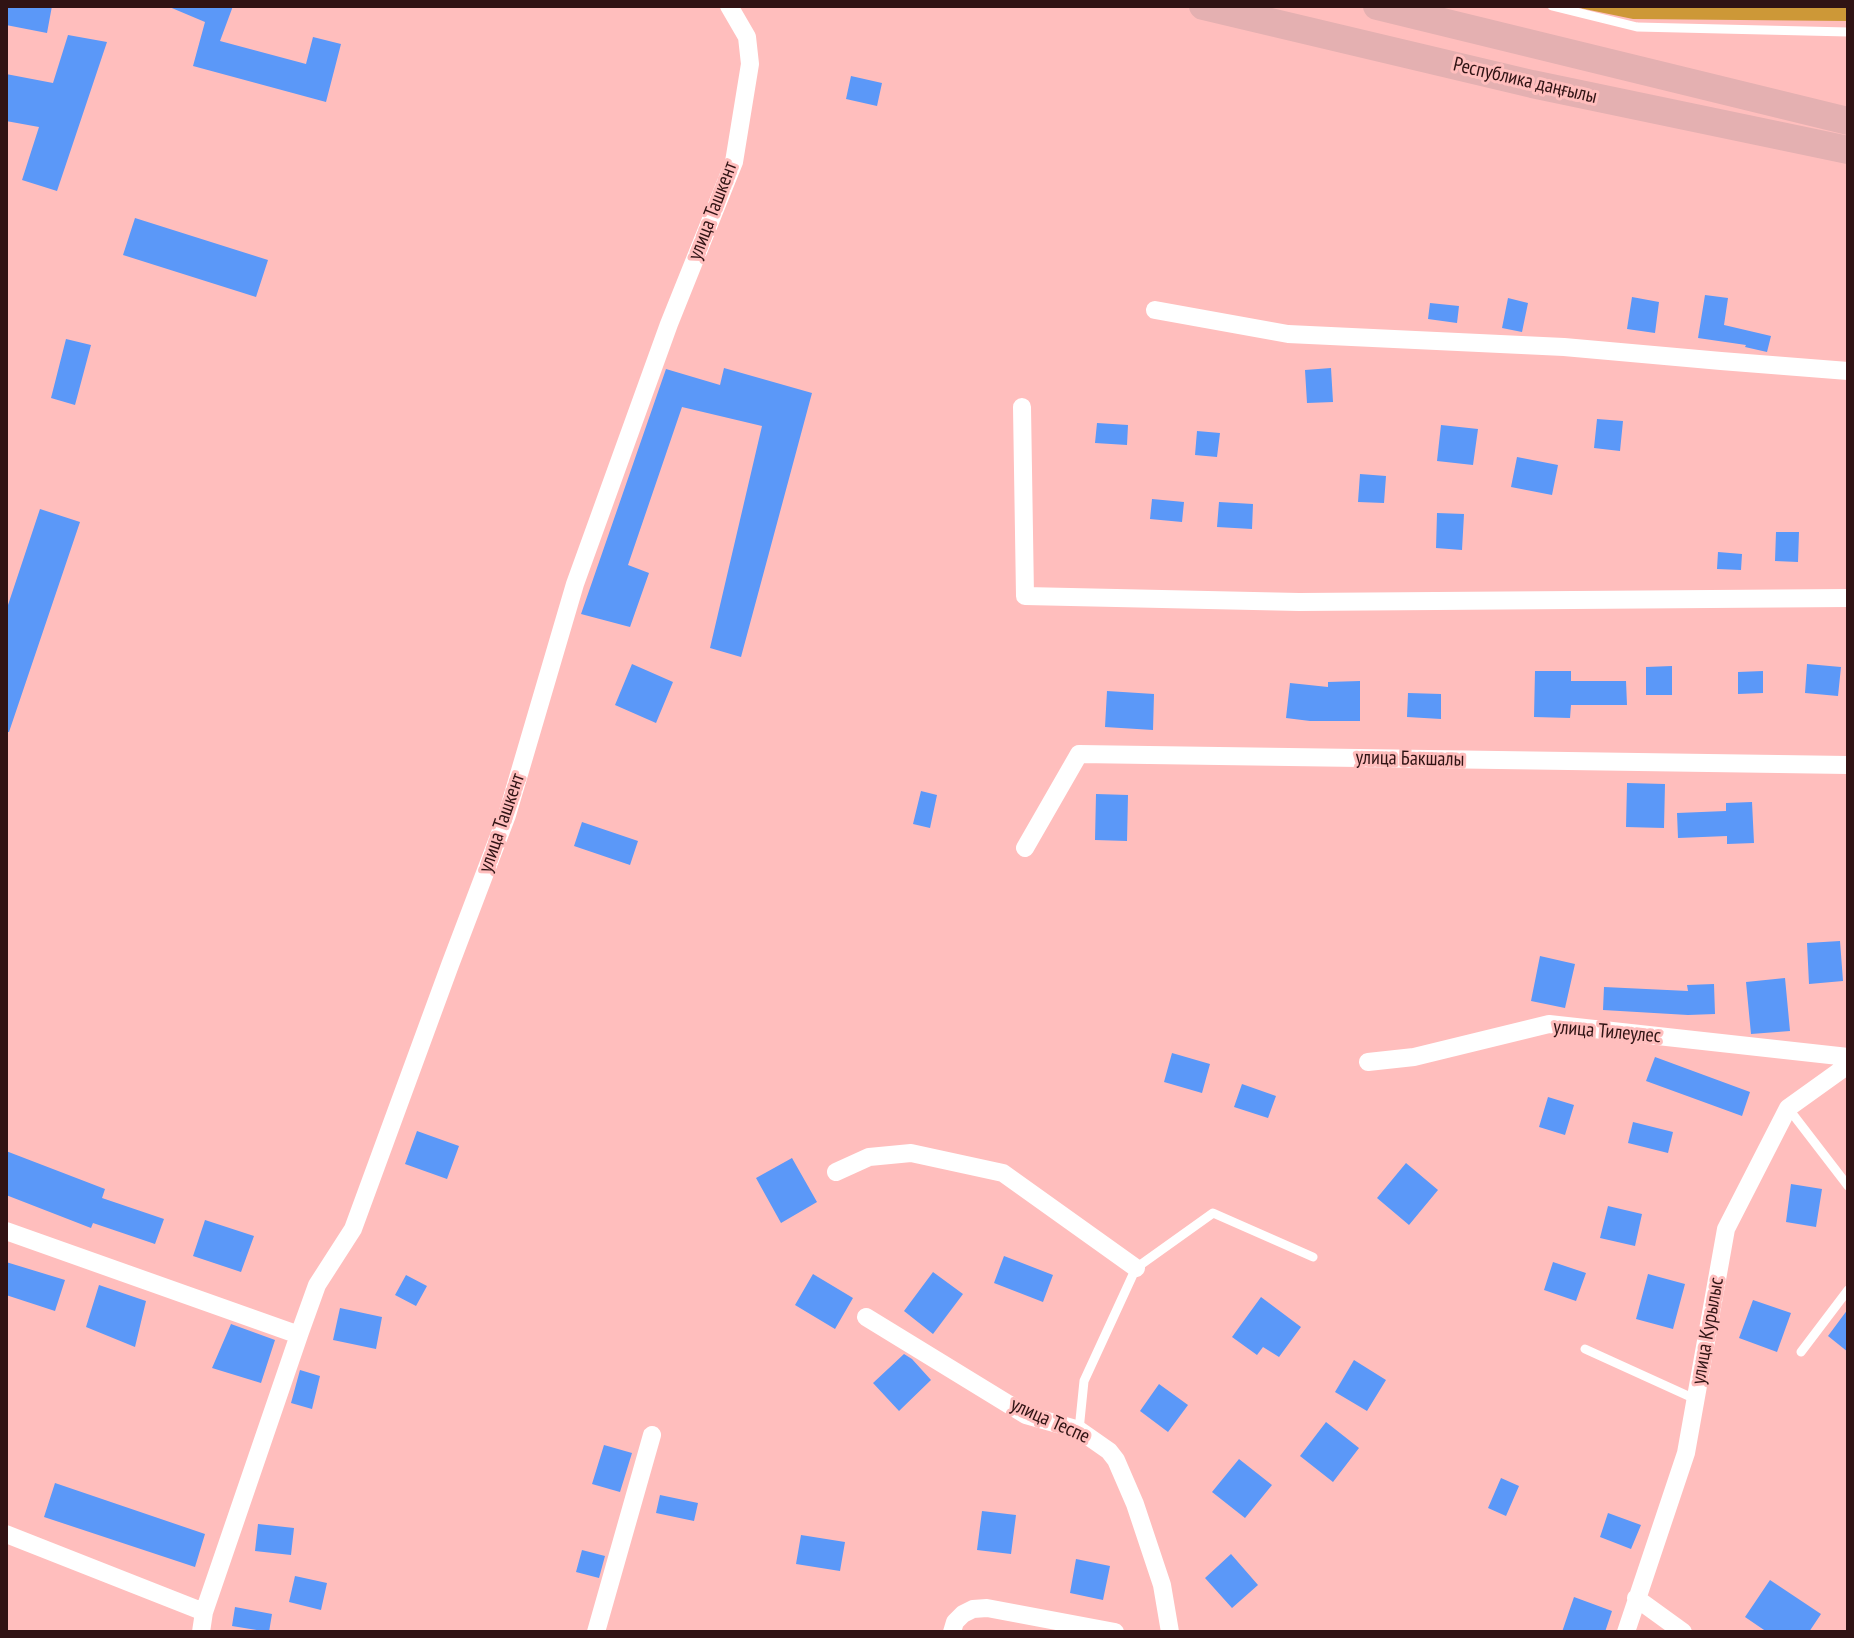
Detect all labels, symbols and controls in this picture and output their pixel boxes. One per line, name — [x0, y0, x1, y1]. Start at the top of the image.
street label: Республика даңғылы — [1451, 53, 1599, 109]
street label: улица Ташкент — [683, 159, 743, 263]
street label: улица Бакшалы — [1355, 746, 1465, 772]
street label: улица Ташкент — [474, 770, 530, 876]
street label: улица Тилеулес — [1552, 1015, 1662, 1049]
street label: улица Курылыс — [1687, 1276, 1729, 1386]
street label: улица Теспе — [1007, 1393, 1093, 1449]

